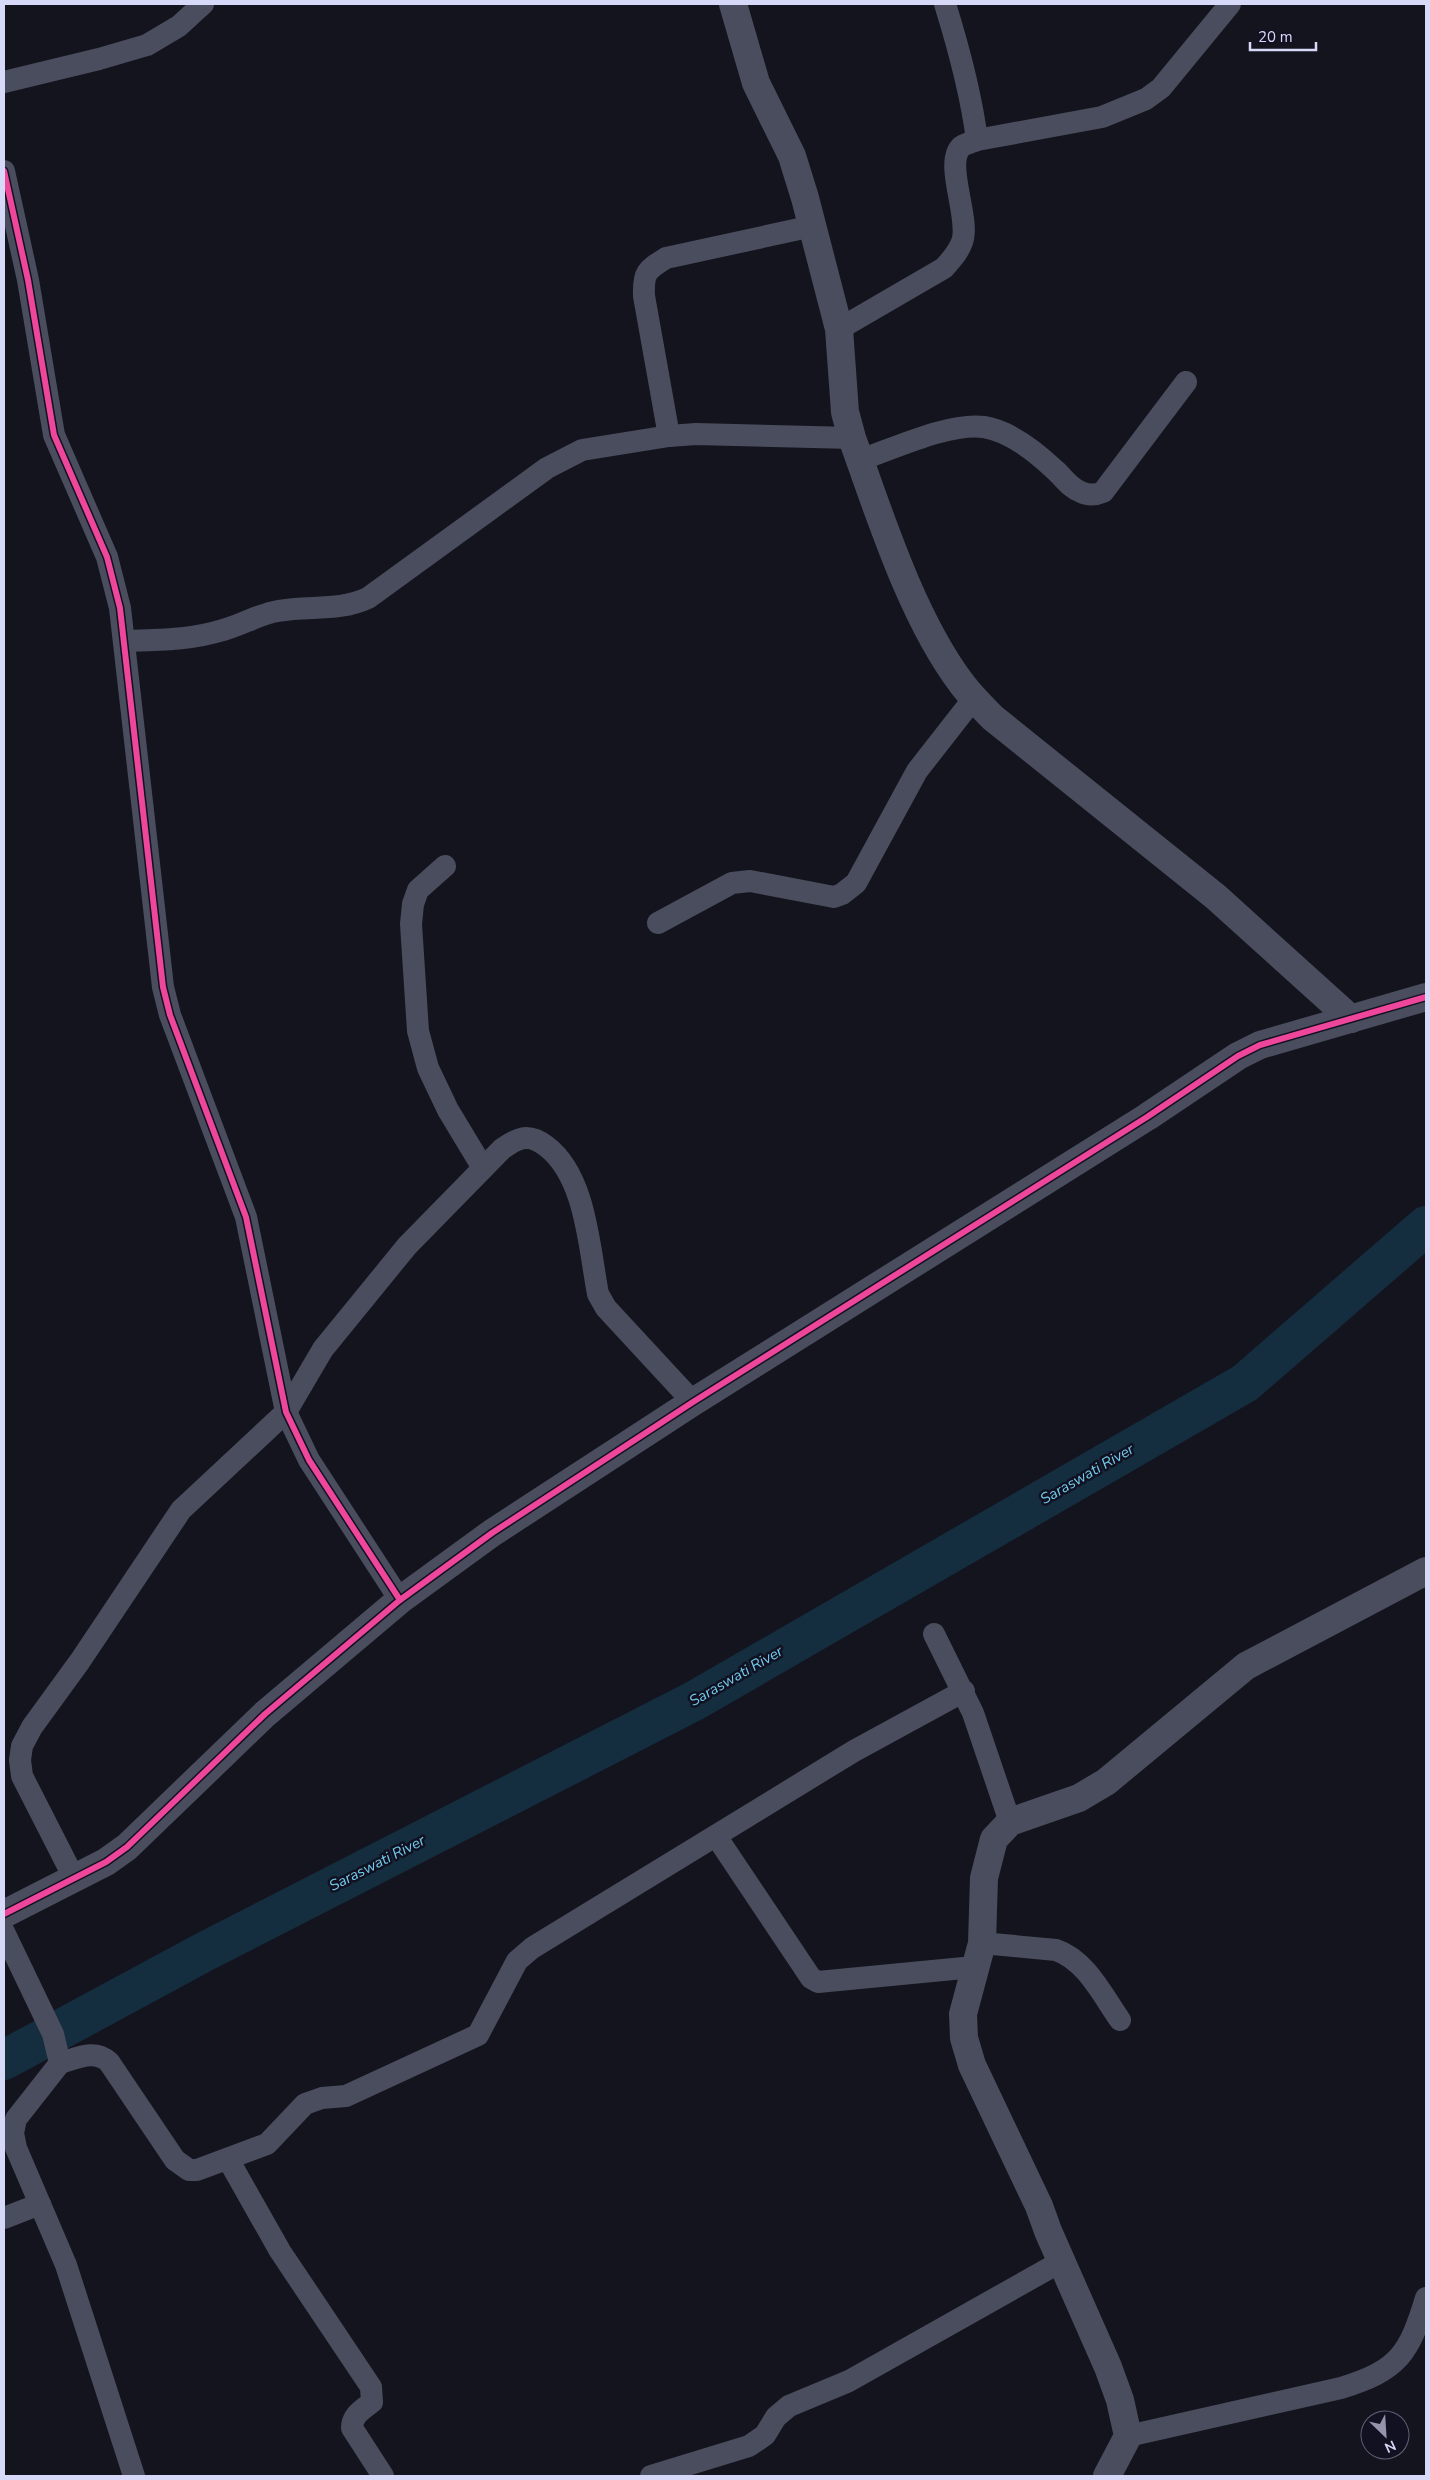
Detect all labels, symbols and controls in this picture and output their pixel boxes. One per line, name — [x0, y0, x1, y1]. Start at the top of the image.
scale bar — [1250, 20, 1316, 52]
text: 20 m — [1258, 27, 1293, 47]
water label: Saraswati River — [1037, 1439, 1138, 1509]
water label: Saraswati River — [686, 1641, 787, 1711]
water label: Saraswati River — [326, 1830, 429, 1896]
north arrow — [1360, 2410, 1410, 2460]
text: N — [1382, 2436, 1399, 2457]

